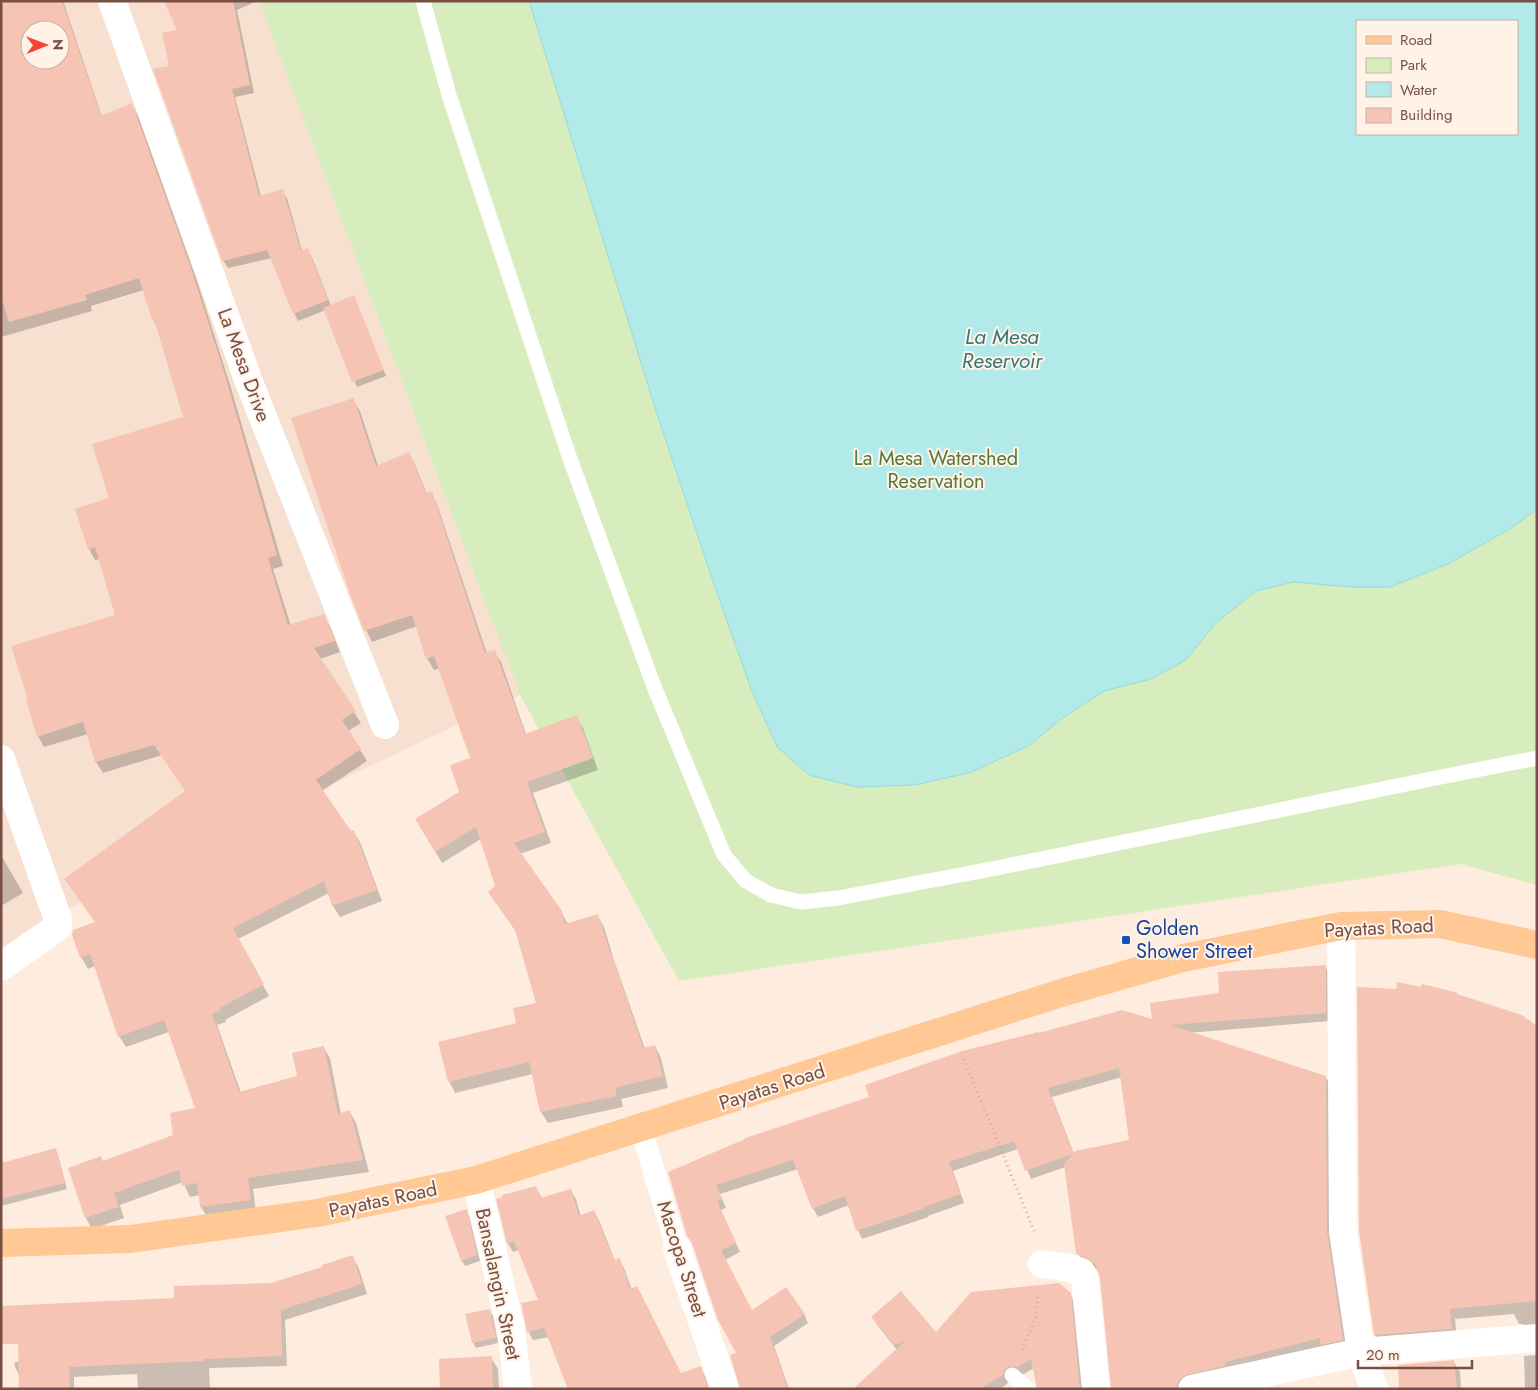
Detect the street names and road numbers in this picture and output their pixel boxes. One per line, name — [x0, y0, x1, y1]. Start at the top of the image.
street label: La Mesa Drive — [210, 304, 278, 426]
street label: Payatas Road — [1323, 911, 1435, 945]
street label: Payatas Road — [715, 1056, 829, 1118]
street label: Payatas Road — [326, 1174, 440, 1226]
street label: Macopa Street — [650, 1197, 715, 1321]
street label: Bansalangin Street — [468, 1205, 528, 1363]

